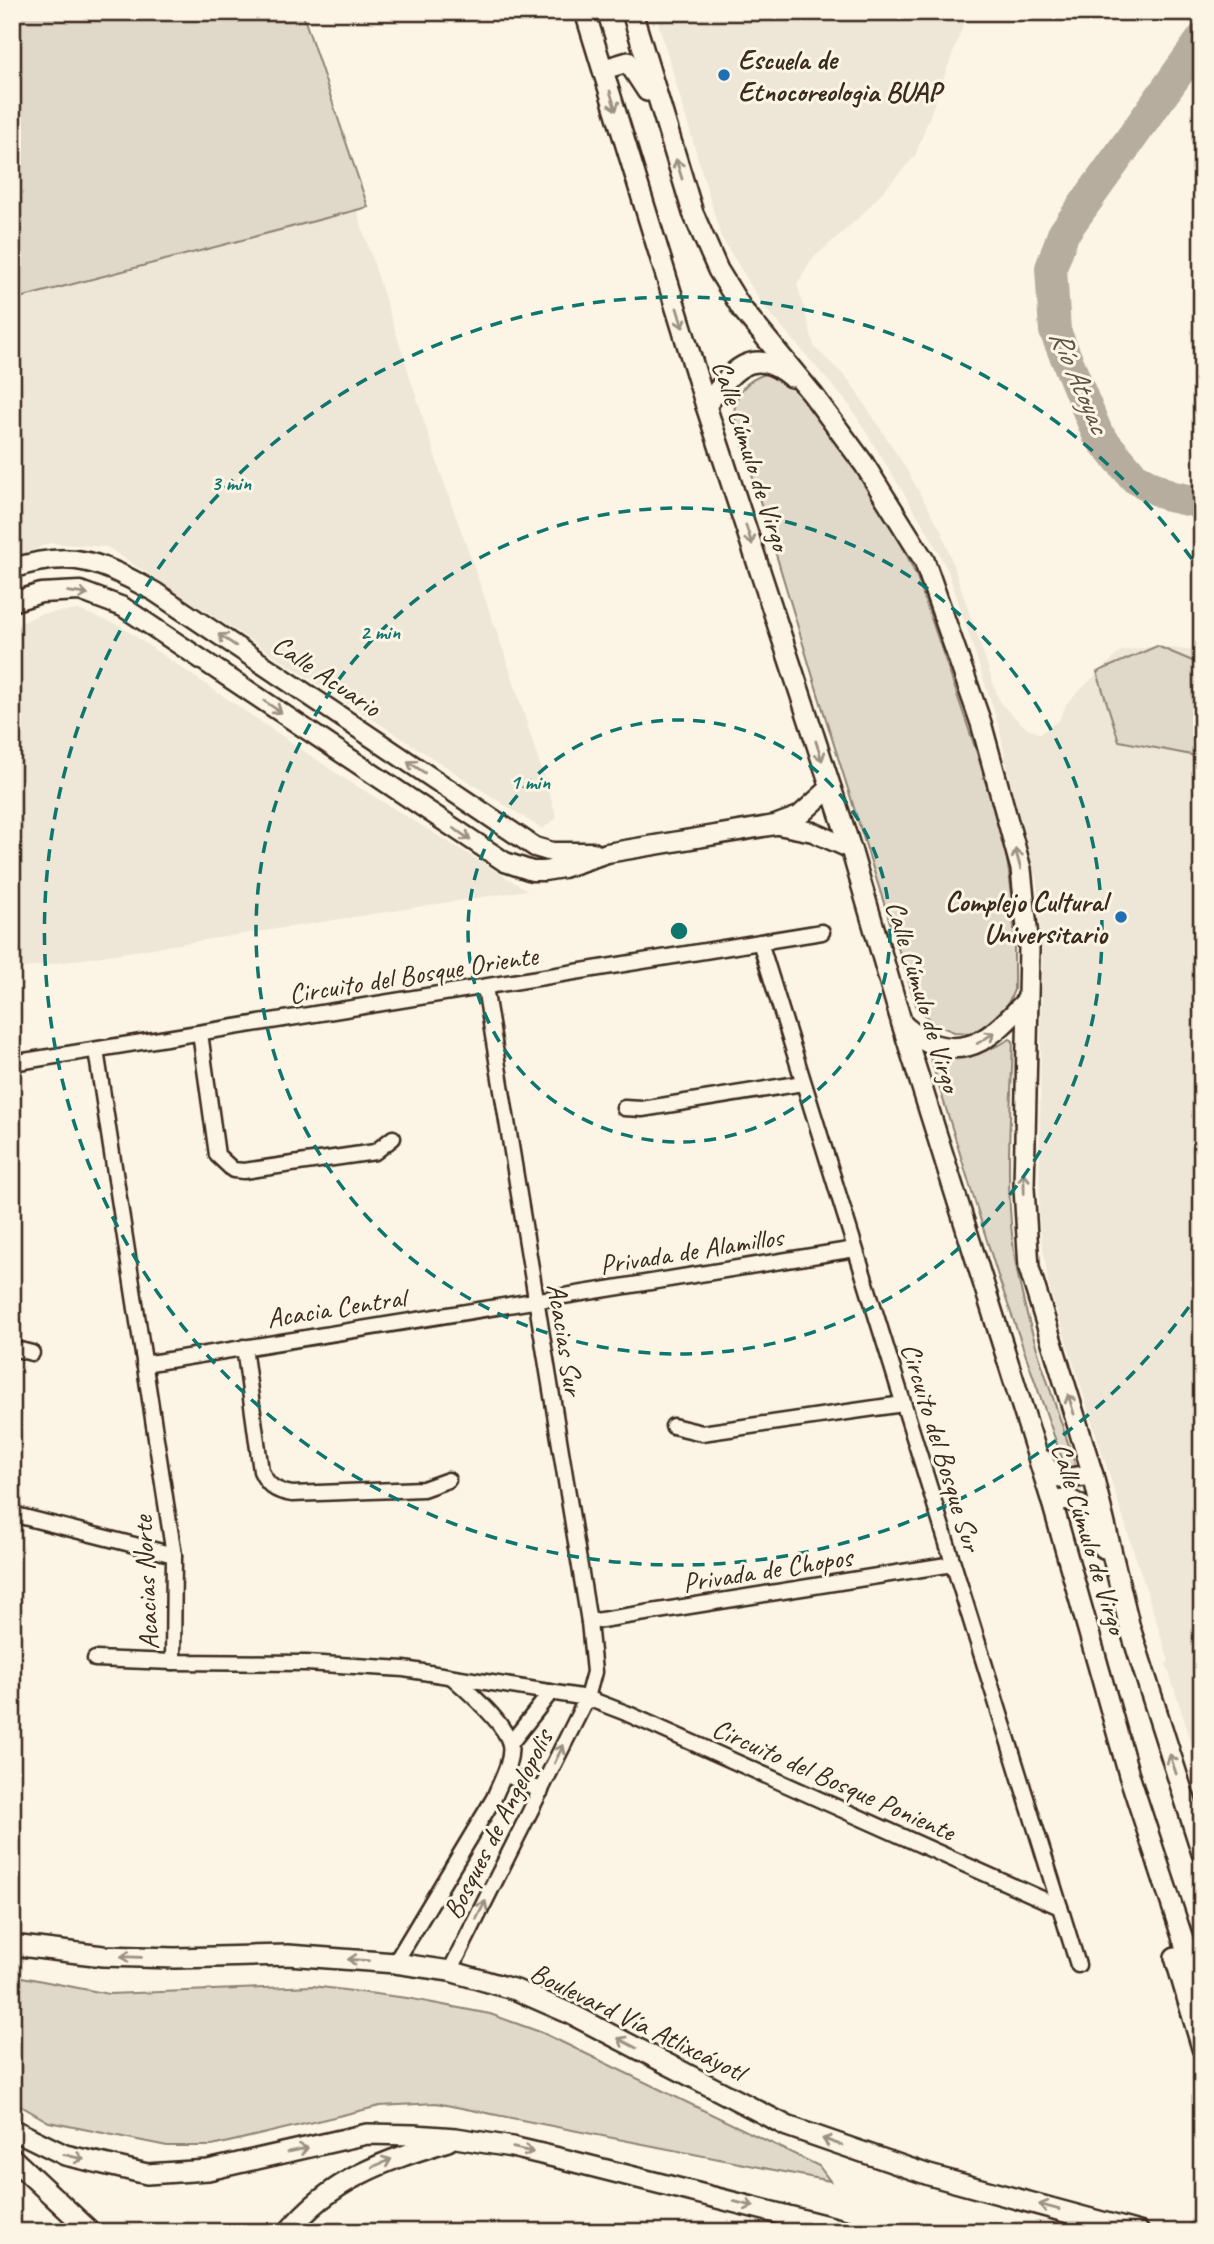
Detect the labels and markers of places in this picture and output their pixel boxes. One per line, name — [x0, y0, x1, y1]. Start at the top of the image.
place label: Escuela de Etnocoreologia BUAP — [738, 42, 945, 109]
marker: Escuela de Etnocoreologia BUAP — [716, 67, 732, 83]
place label: Complejo Cultural Universitario — [945, 884, 1112, 951]
marker: Complejo Cultural Universitario — [1113, 909, 1129, 925]
centre of rings — [667, 919, 691, 943]

